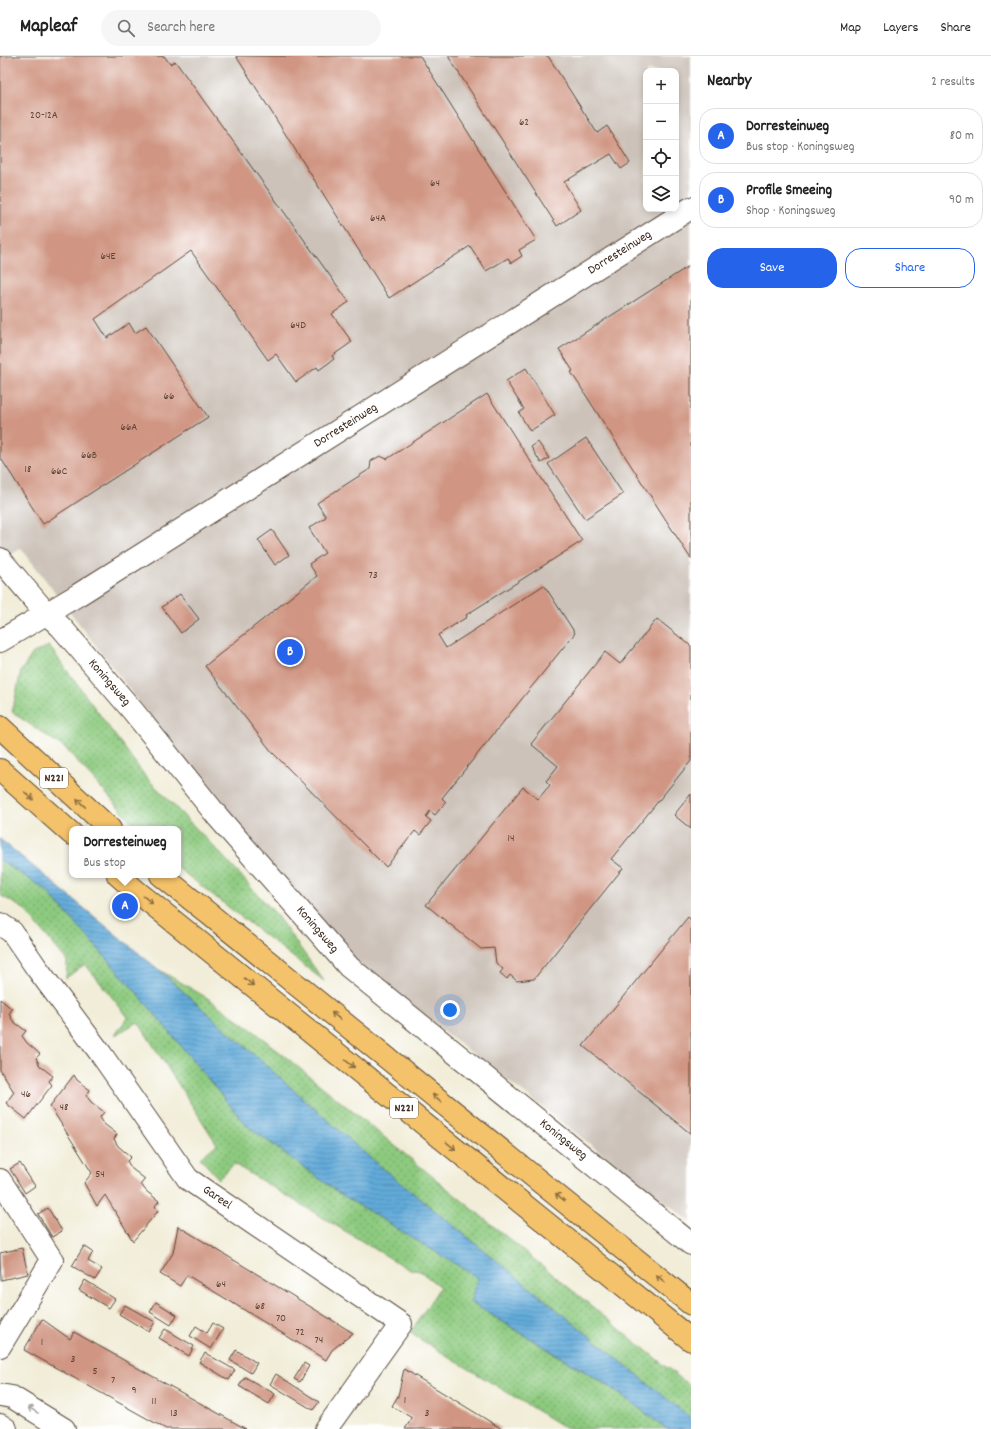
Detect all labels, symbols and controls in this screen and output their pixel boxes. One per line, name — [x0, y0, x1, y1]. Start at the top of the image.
search box — [101, 10, 381, 46]
text: Mapleaf — [20, 14, 77, 41]
icon: search — [115, 17, 137, 39]
text: Search here — [147, 17, 215, 39]
text: Map — [840, 18, 861, 38]
text: Layers — [883, 18, 918, 38]
text: Share — [940, 18, 971, 38]
map controls — [643, 68, 679, 212]
button: + — [643, 68, 679, 104]
text: Nearby — [707, 70, 751, 94]
text: 2 results — [931, 73, 975, 92]
button: − — [643, 104, 679, 140]
house number: 20-12A — [30, 108, 58, 124]
house number: 62 — [519, 115, 529, 131]
text: Dorresteinweg — [746, 116, 829, 138]
text: A — [717, 127, 725, 146]
text: 80 m — [950, 127, 974, 146]
text: Bus stop · Koningsweg — [746, 138, 854, 157]
button: locate — [643, 140, 679, 176]
house number: 64 — [430, 176, 440, 192]
button: layers — [643, 176, 679, 212]
text: Profile Smeeing — [746, 180, 832, 202]
text: B — [718, 191, 724, 210]
text: 90 m — [949, 191, 974, 210]
text: Shop · Koningsweg — [746, 202, 836, 221]
house number: 64A — [370, 211, 386, 227]
street label: Dorresteinweg — [584, 226, 656, 280]
button: Save — [707, 248, 837, 288]
button: Share — [845, 248, 975, 288]
house number: 64E — [101, 249, 115, 265]
house number: 64D — [290, 318, 306, 334]
house number: 66 — [164, 389, 174, 405]
street label: Dorresteinweg — [310, 399, 382, 453]
house number: 66A — [121, 420, 137, 436]
house number: 66B — [81, 448, 97, 464]
house number: 18 — [25, 462, 31, 478]
house number: 66C — [51, 464, 68, 480]
house number: 73 — [368, 568, 378, 584]
pin: B — [277, 637, 303, 667]
street label: Koningsweg — [83, 655, 135, 711]
road number: N221 — [40, 768, 68, 788]
one-way arrow — [24, 791, 34, 800]
one-way arrow — [76, 798, 86, 807]
popup — [69, 826, 181, 878]
house number: 14 — [508, 831, 514, 847]
text: Dorresteinweg — [83, 832, 167, 854]
text: Bus stop — [83, 854, 126, 873]
pin: A — [112, 891, 138, 921]
one-way arrow — [142, 896, 153, 905]
street label: Koningsweg — [291, 902, 343, 958]
one-way arrow — [243, 978, 254, 986]
your location — [440, 1000, 460, 1020]
one-way arrow — [330, 1012, 341, 1021]
one-way arrow — [345, 1059, 355, 1068]
house number: 46 — [21, 1087, 31, 1103]
one-way arrow — [431, 1094, 442, 1102]
road number: N221 — [390, 1098, 418, 1118]
house number: 48 — [60, 1100, 68, 1116]
street label: Koningsweg — [535, 1115, 591, 1166]
one-way arrow — [446, 1141, 456, 1150]
house number: 54 — [95, 1167, 105, 1183]
street label: Gareel — [198, 1181, 236, 1215]
one-way arrow — [554, 1193, 565, 1202]
one-way arrow — [655, 1275, 666, 1283]
house number: 64 — [216, 1277, 226, 1293]
house number: 68 — [255, 1299, 265, 1315]
house number: 70 — [276, 1311, 286, 1327]
house number: 72 — [295, 1325, 305, 1341]
house number: 74 — [315, 1333, 323, 1349]
house number: 1 — [41, 1335, 43, 1351]
house number: 3 — [71, 1352, 76, 1368]
house number: 5 — [92, 1364, 98, 1380]
house number: 7 — [111, 1373, 115, 1389]
house number: 9 — [131, 1383, 137, 1399]
house number: 1 — [404, 1393, 406, 1409]
house number: 11 — [152, 1394, 156, 1410]
one-way arrow — [27, 1405, 39, 1413]
house number: 13 — [170, 1406, 178, 1422]
house number: 3 — [425, 1406, 430, 1422]

